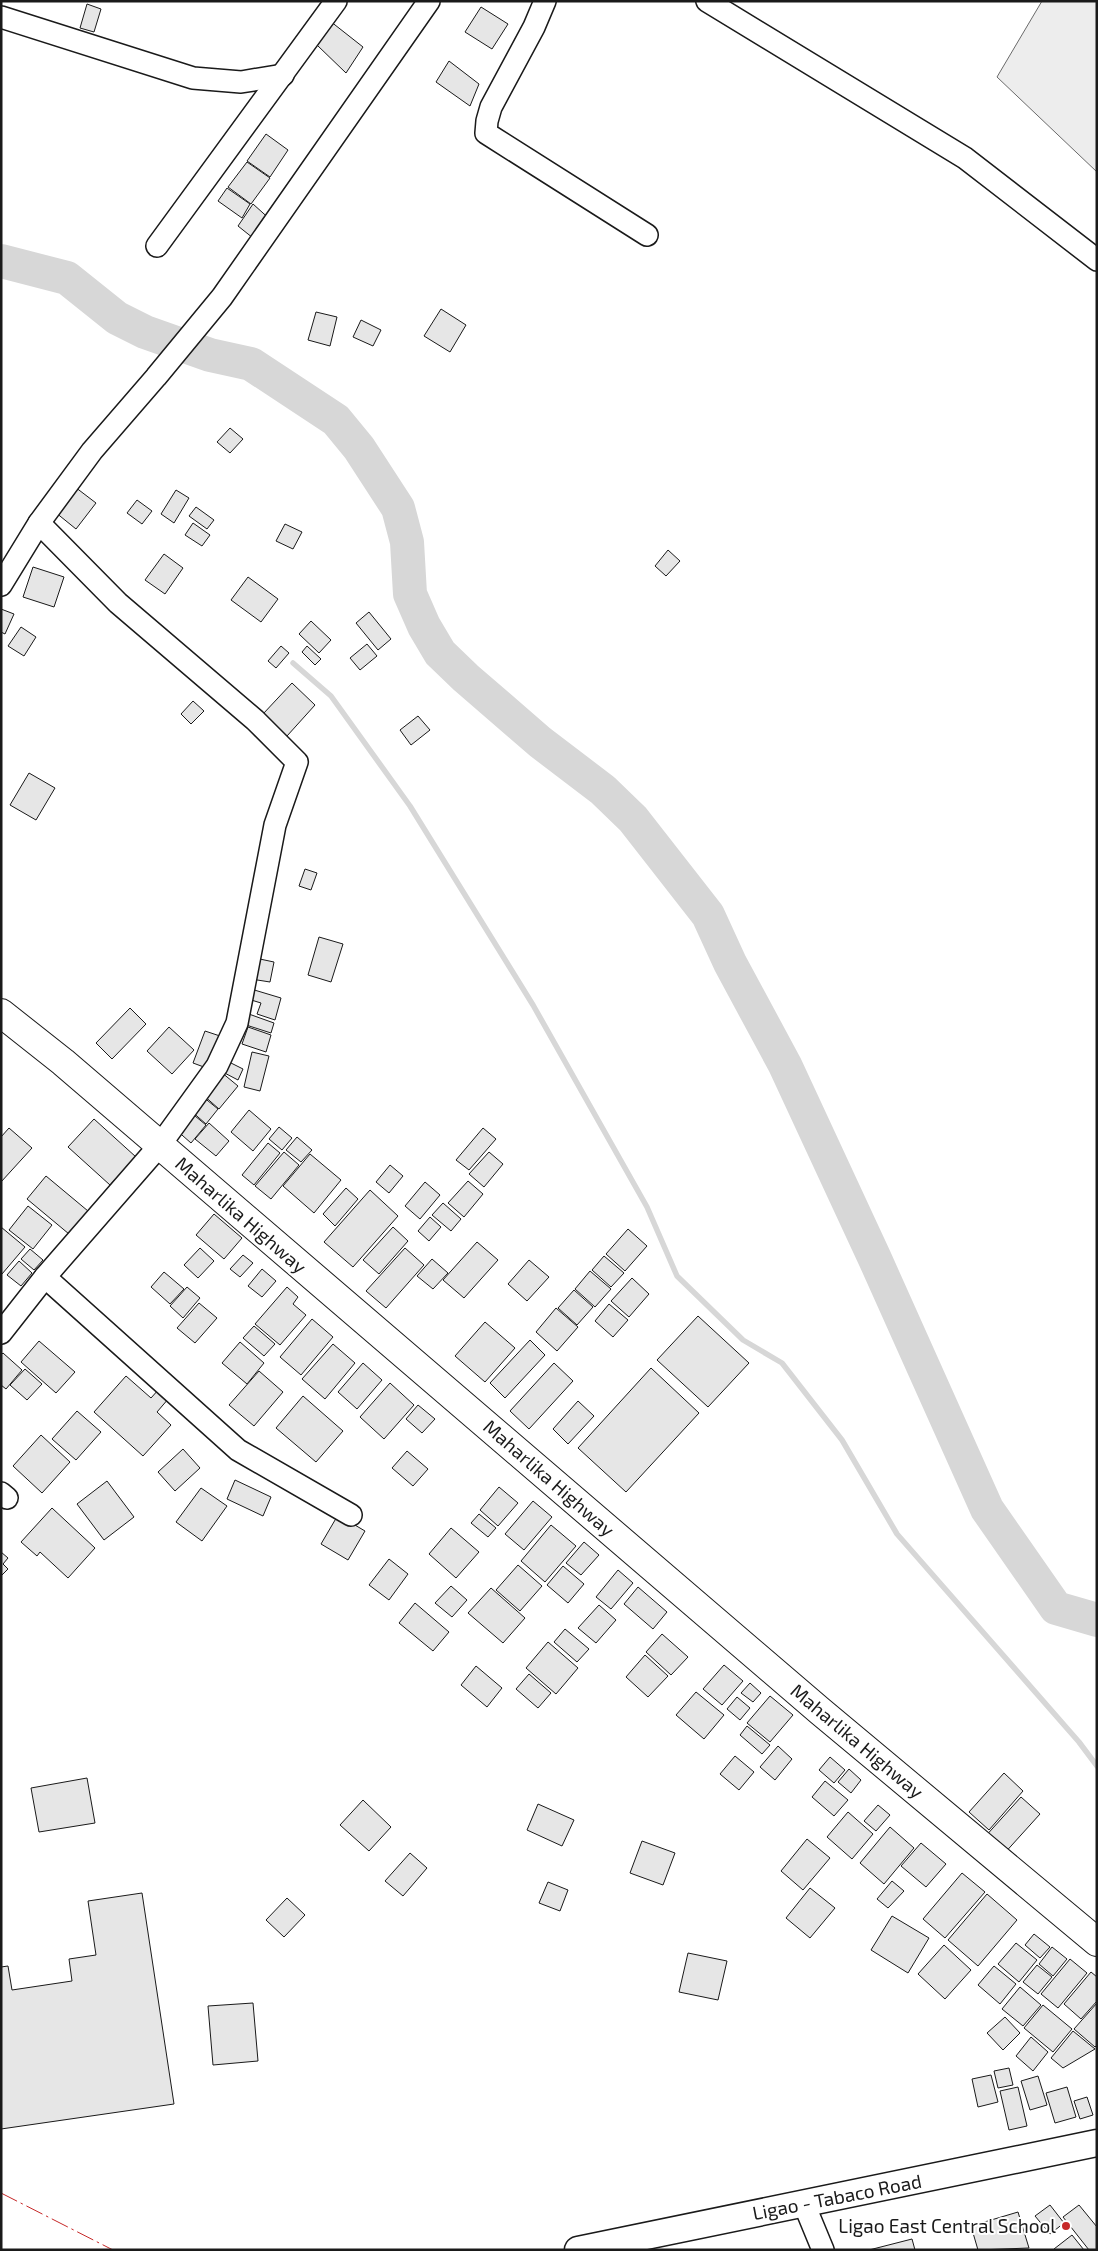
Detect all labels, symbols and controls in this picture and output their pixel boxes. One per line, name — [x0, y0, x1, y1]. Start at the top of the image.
street label: Maharlika Highway — [171, 1151, 312, 1278]
street label: Maharlika Highway — [479, 1414, 620, 1541]
street label: Maharlika Highway — [786, 1678, 928, 1803]
street label: Ligao - Tabaco Road — [750, 2169, 923, 2224]
place label: Ligao East Central School — [838, 2214, 1056, 2237]
marker: Ligao East Central School — [1060, 2220, 1072, 2232]

